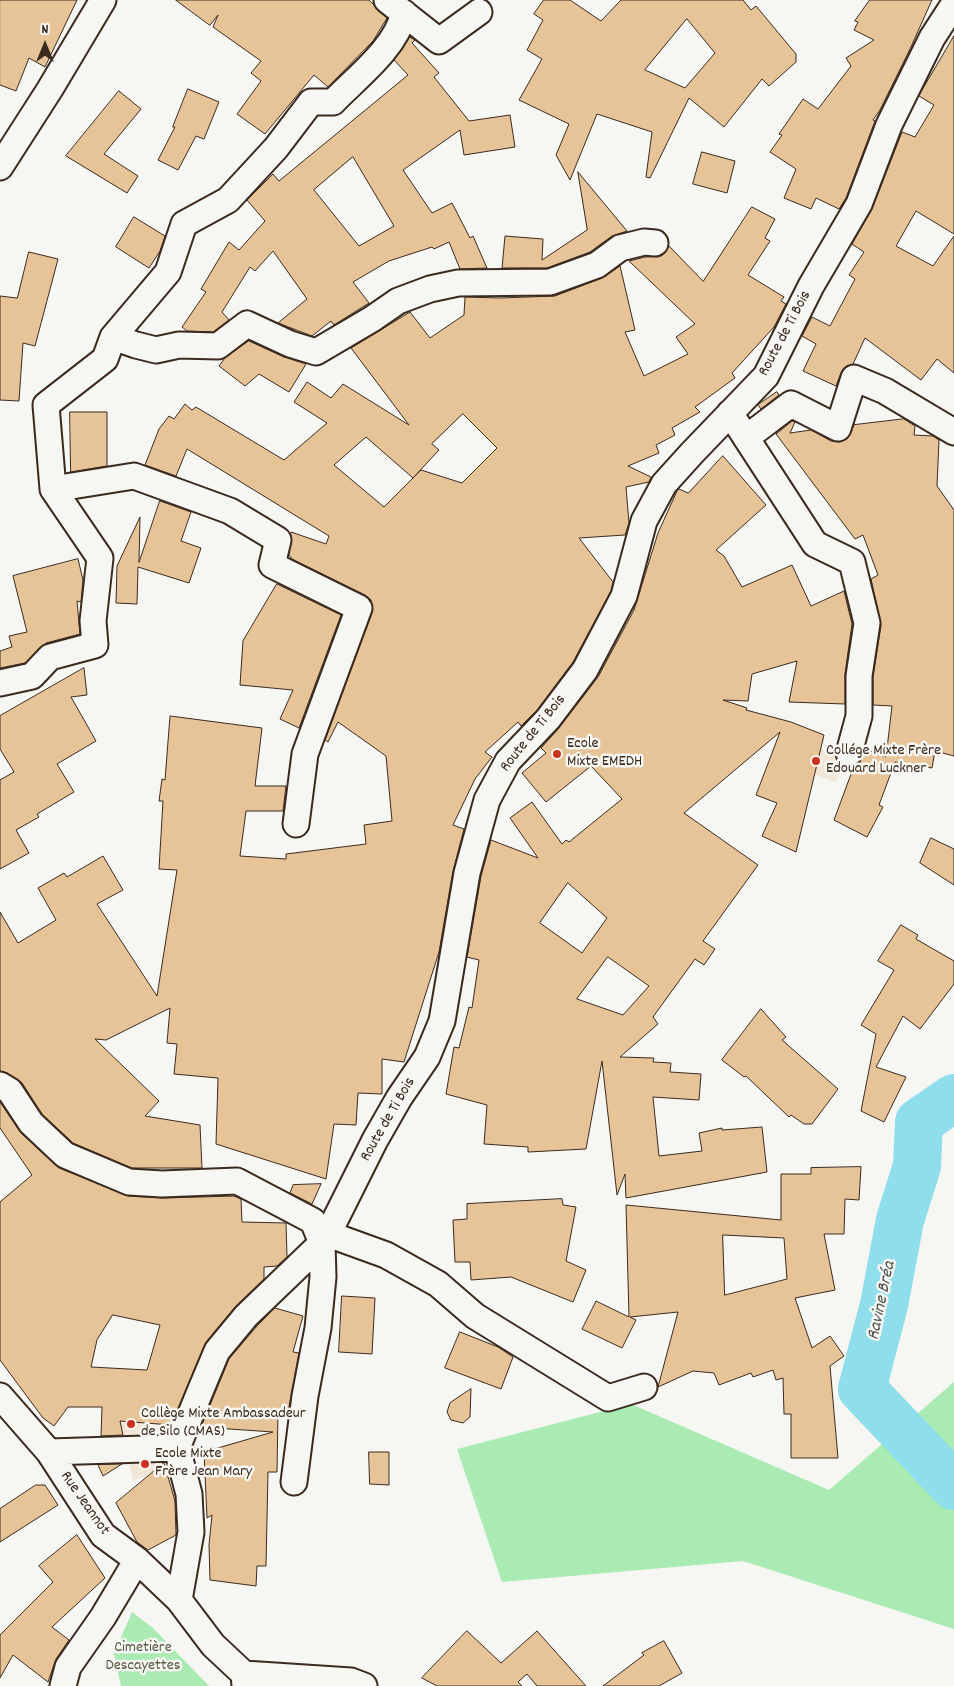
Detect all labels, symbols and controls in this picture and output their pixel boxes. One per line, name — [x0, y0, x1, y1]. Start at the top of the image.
north arrow — [20, 20, 70, 70]
text: N — [42, 20, 48, 40]
street label: Route de Ti Bois — [755, 288, 817, 380]
street label: Route de Ti Bois — [497, 691, 571, 777]
place label: Ecole Mixte EMEDH — [567, 735, 642, 773]
place label: Collége Mixte Frère Edouard Luckner — [826, 742, 941, 780]
marker: Ecole Mixte EMEDH — [551, 748, 563, 760]
marker: Collége Mixte Frère Edouard Luckner — [810, 755, 822, 767]
street label: Route de Ti Bois — [357, 1075, 421, 1165]
water label: Ravine Bréa — [864, 1260, 902, 1342]
place label: Collège Mixte Ambassadeur de Silo (CMAS) — [141, 1405, 306, 1443]
marker: Collège Mixte Ambassadeur de Silo (CMAS) — [125, 1418, 137, 1430]
place label: Ecole Mixte Frère Jean Mary — [155, 1445, 252, 1483]
marker: Ecole Mixte Frère Jean Mary — [139, 1458, 151, 1470]
street label: Rue Jeannot — [55, 1468, 113, 1540]
park label: Cimetière Descayettes — [105, 1639, 181, 1677]

